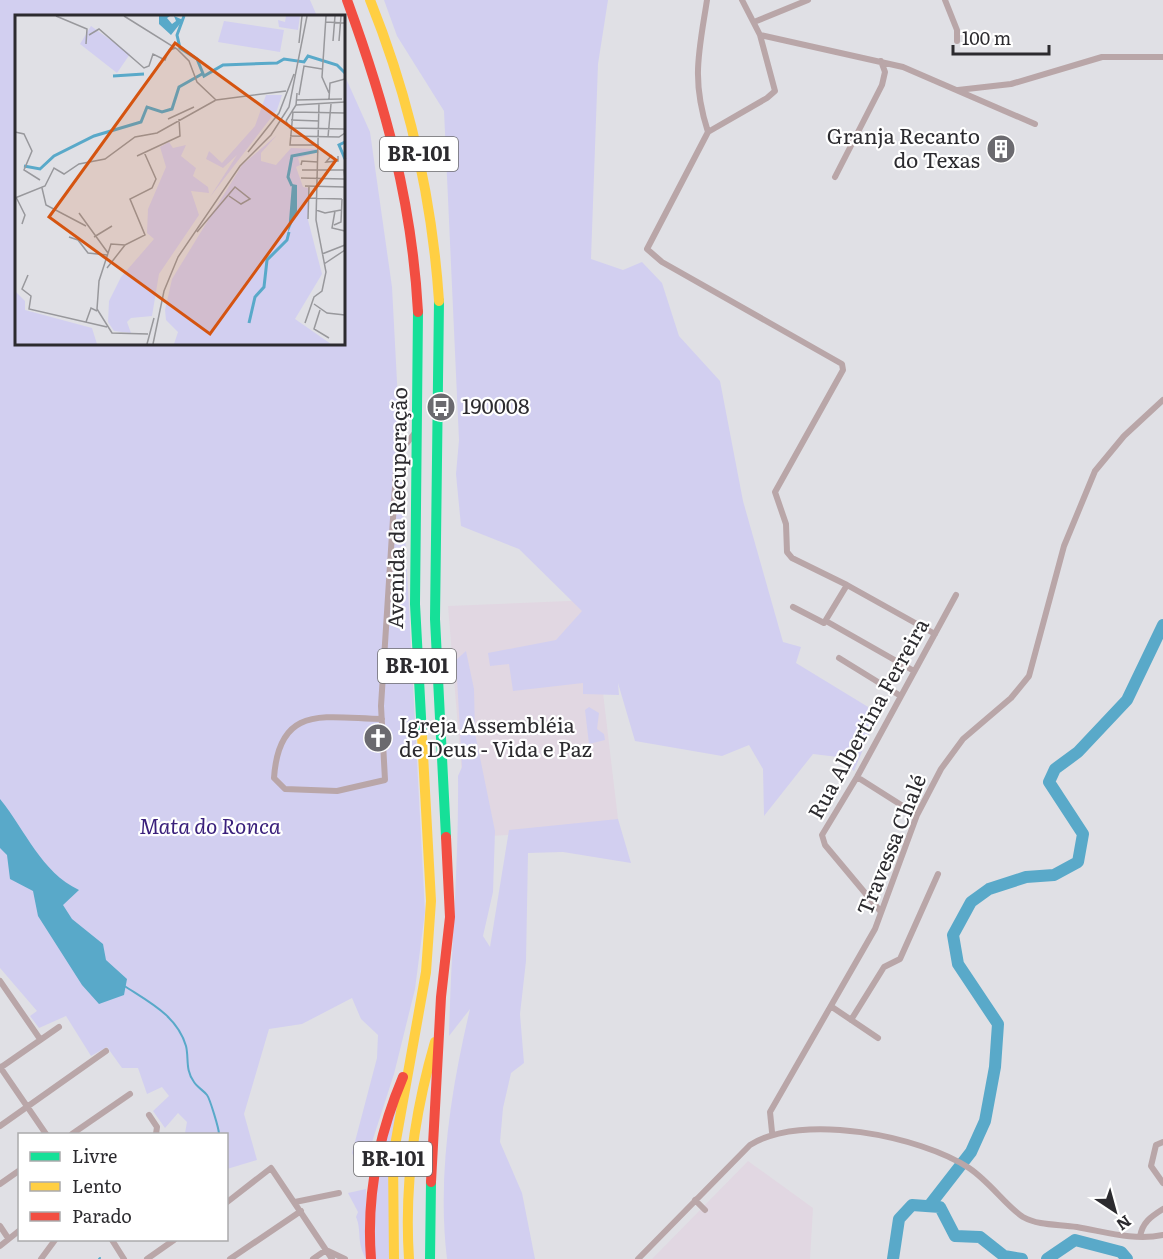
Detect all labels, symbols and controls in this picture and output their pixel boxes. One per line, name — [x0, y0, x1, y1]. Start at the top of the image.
inset map — [15, 15, 345, 345]
scale bar — [953, 18, 1049, 56]
text: 100 m — [962, 24, 1011, 51]
place label: Granja Recanto do Texas — [827, 119, 980, 174]
building icon: Granja Recanto do Texas — [985, 133, 1017, 165]
road number: BR-101 — [380, 137, 458, 171]
street label: Avenida da Recuperação — [378, 387, 413, 629]
place label: 190008 — [462, 389, 530, 420]
bus stop icon: 190008 — [425, 391, 457, 423]
street label: Rua Albertina Ferreira — [799, 611, 935, 824]
road number: BR-101 — [378, 649, 456, 683]
place label: Igreja Assembléia de Deus - Vida e Paz — [399, 708, 592, 763]
church icon: Igreja Assembléia de Deus - Vida e Paz — [362, 722, 394, 754]
street label: Travessa Chalé — [847, 769, 932, 919]
park label: Mata do Ronca — [139, 809, 281, 840]
legend — [18, 1133, 228, 1241]
text: Livre — [72, 1142, 117, 1169]
road number: BR-101 — [354, 1142, 432, 1176]
text: Lento — [72, 1172, 122, 1199]
north arrow — [1085, 1181, 1145, 1241]
text: Parado — [72, 1202, 132, 1229]
text: N — [1112, 1210, 1137, 1238]

